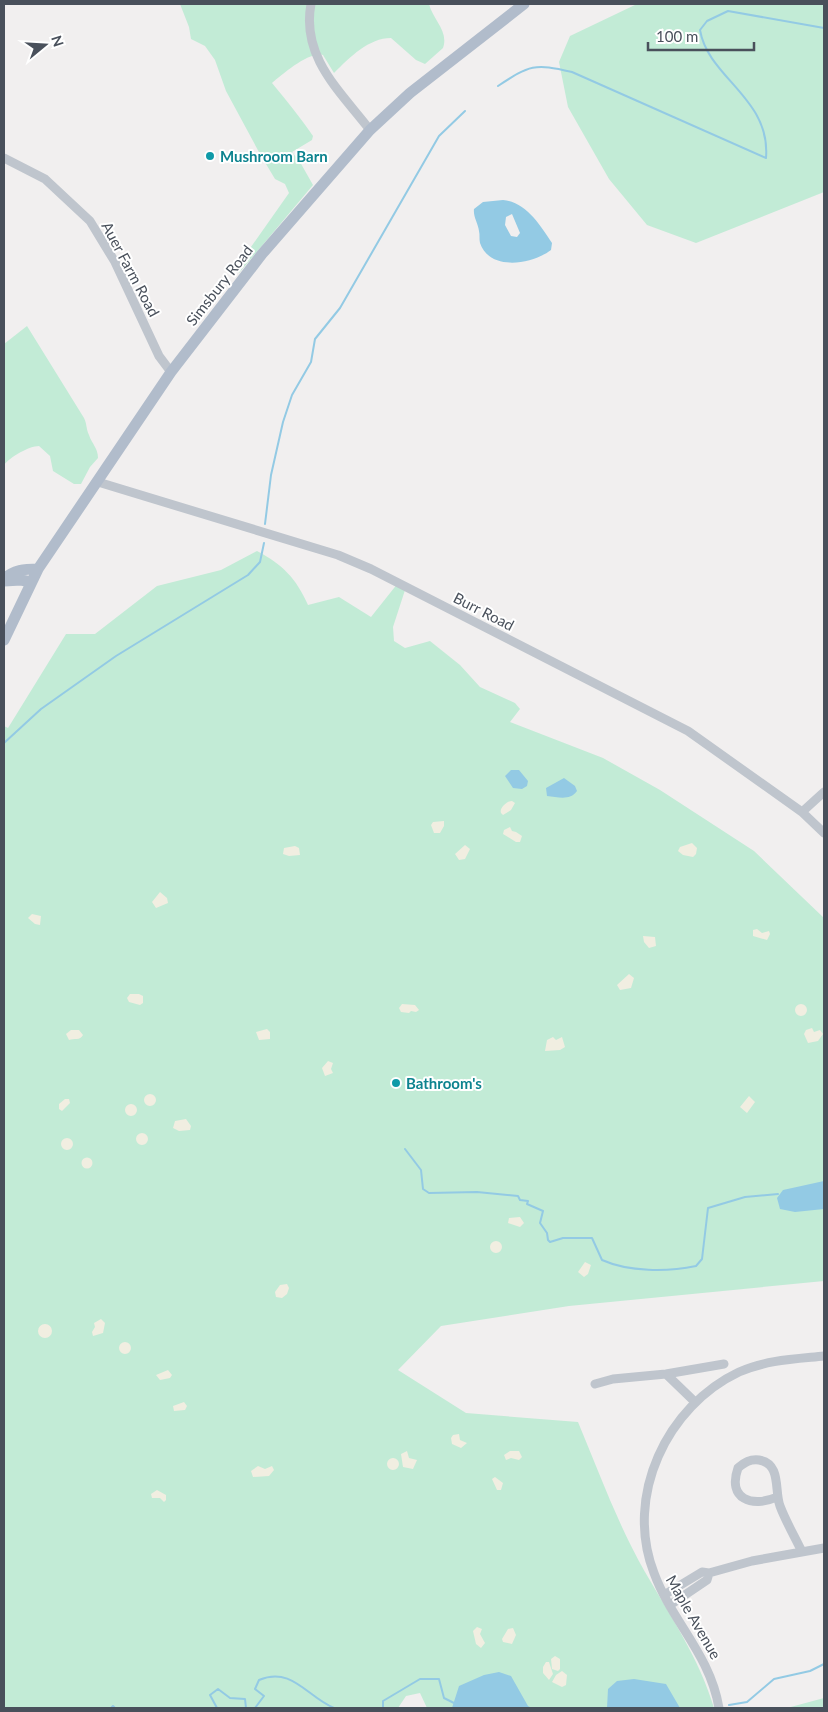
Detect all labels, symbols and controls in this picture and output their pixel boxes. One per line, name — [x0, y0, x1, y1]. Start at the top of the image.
north arrow — [20, 20, 70, 70]
scale bar — [648, 20, 754, 52]
text: 100 m — [656, 27, 698, 45]
text: N — [48, 33, 68, 49]
place label: Mushroom Barn — [220, 147, 328, 165]
marker: Mushroom Barn — [204, 150, 216, 162]
street label: Auer Farm Road — [98, 218, 164, 320]
street label: Simsbury Road — [182, 241, 256, 329]
street label: Burr Road — [451, 588, 517, 634]
place label: Bathroom's — [406, 1074, 482, 1092]
marker: Bathroom's — [390, 1077, 402, 1089]
street label: Maple Avenue — [663, 1572, 725, 1662]

